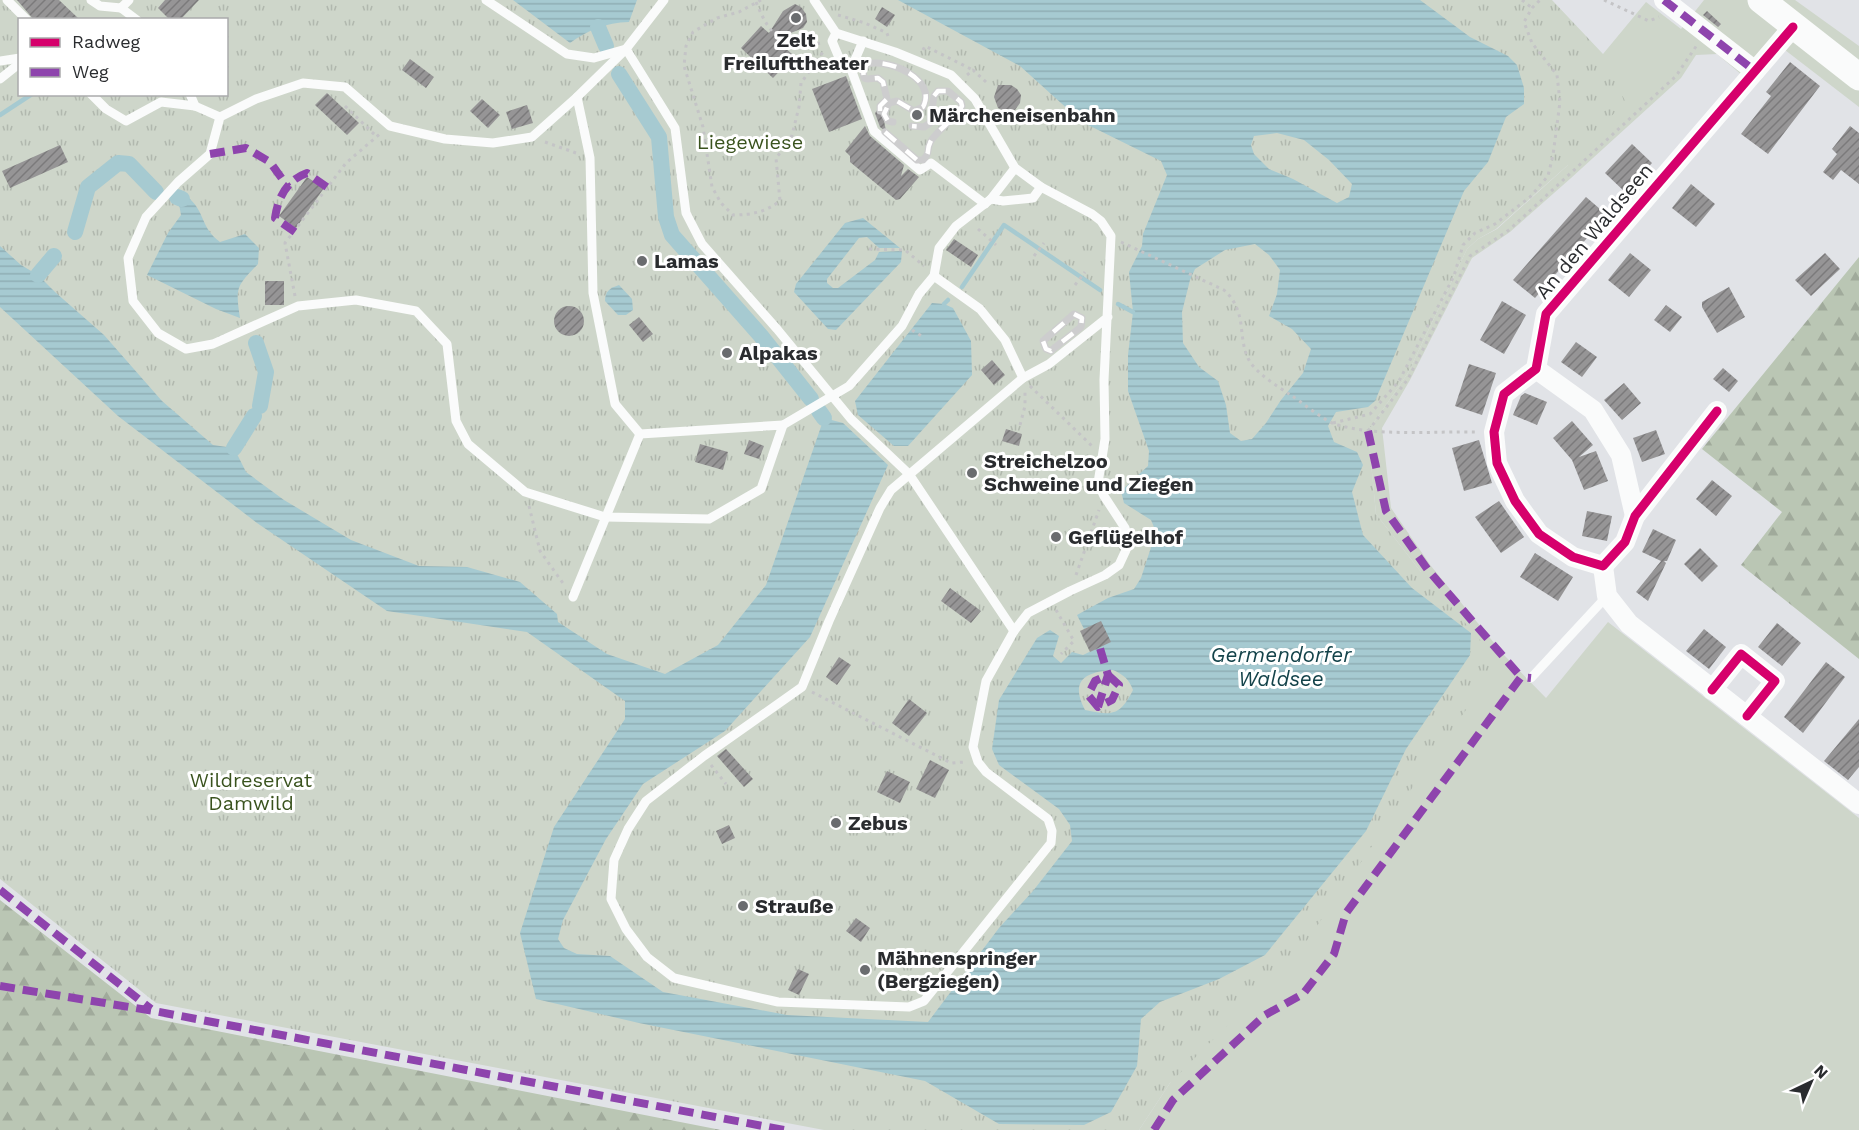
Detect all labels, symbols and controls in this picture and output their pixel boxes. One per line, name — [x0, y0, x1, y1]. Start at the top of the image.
marker: Zelt Freilufttheater — [789, 11, 803, 25]
legend — [18, 18, 228, 96]
place label: Zelt Freilufttheater — [723, 28, 869, 75]
text: Radweg — [72, 31, 141, 52]
text: Weg — [72, 61, 109, 82]
place label: Märcheneisenbahn — [929, 103, 1116, 127]
marker: Märcheneisenbahn — [910, 108, 924, 122]
park label: Liegewiese — [697, 130, 803, 154]
street label: An den Waldseen — [1530, 158, 1658, 304]
place label: Lamas — [654, 249, 719, 273]
marker: Lamas — [635, 254, 649, 268]
place label: Alpakas — [739, 341, 818, 365]
marker: Alpakas — [720, 346, 734, 360]
place label: Streichelzoo Schweine und Ziegen — [984, 449, 1194, 496]
marker: Streichelzoo Schweine und Ziegen — [965, 466, 979, 480]
place label: Geflügelhof — [1068, 525, 1184, 549]
marker: Geflügelhof — [1049, 530, 1063, 544]
water label: Germendorfer Waldsee — [1211, 642, 1352, 691]
park label: Wildreservat Damwild — [190, 768, 313, 815]
place label: Zebus — [848, 811, 908, 835]
marker: Zebus — [829, 816, 843, 830]
place label: Strauße — [755, 894, 834, 918]
marker: Strauße — [736, 899, 750, 913]
place label: Mähnenspringer (Bergziegen) — [877, 946, 1037, 993]
marker: Mähnenspringer (Bergziegen) — [858, 963, 872, 977]
north arrow — [1781, 1052, 1841, 1112]
text: N — [1810, 1061, 1832, 1083]

